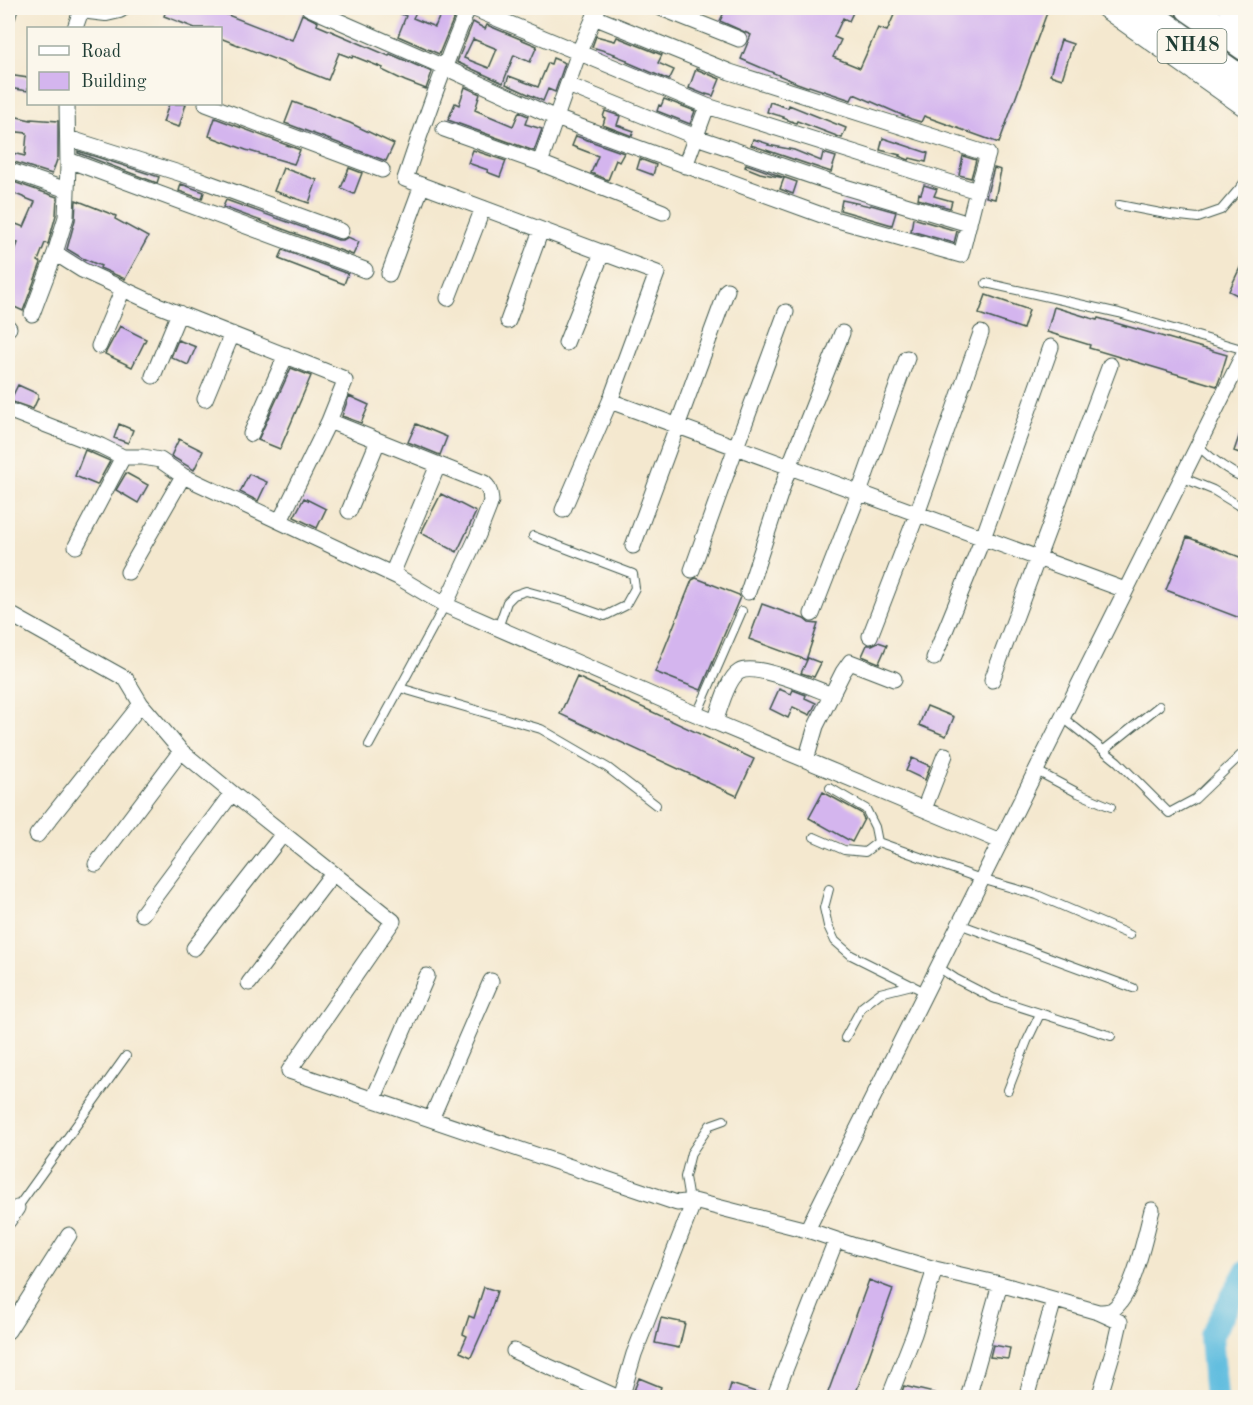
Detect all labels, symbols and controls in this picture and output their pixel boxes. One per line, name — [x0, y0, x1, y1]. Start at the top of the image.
legend — [27, 27, 222, 105]
road number: NH48 — [1158, 29, 1226, 63]
text: Road — [81, 43, 121, 61]
text: Building — [81, 73, 147, 91]

